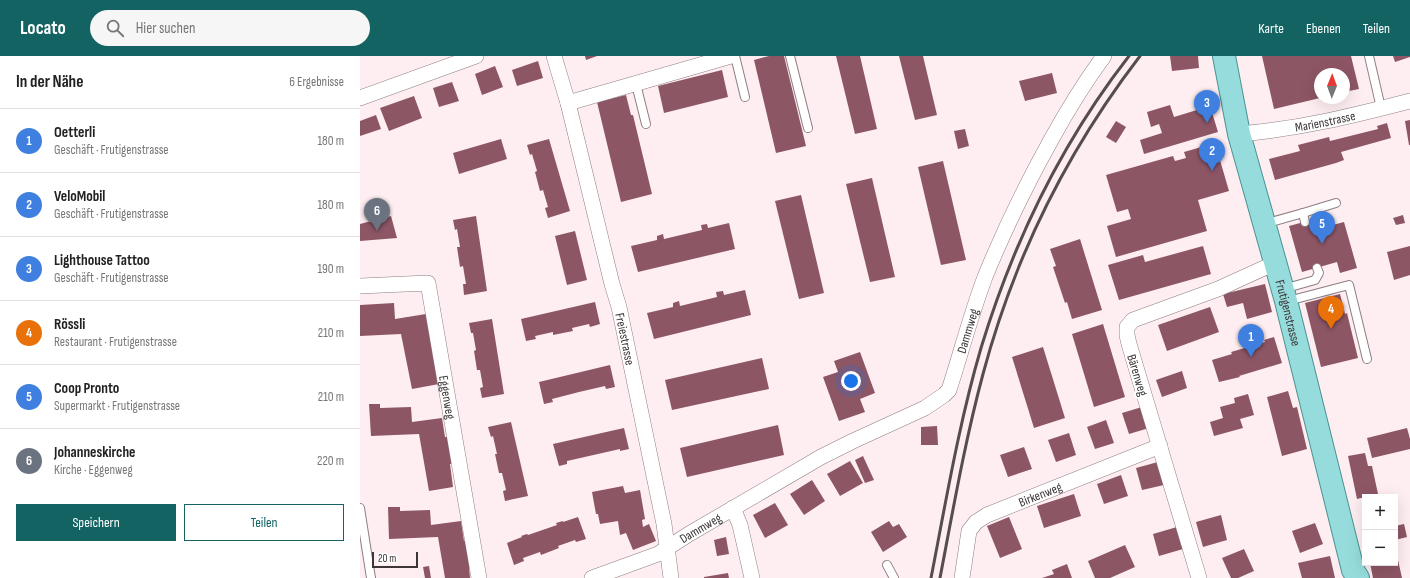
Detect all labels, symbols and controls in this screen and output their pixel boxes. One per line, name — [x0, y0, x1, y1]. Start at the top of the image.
search box — [90, 10, 370, 46]
text: Locato — [20, 17, 66, 40]
icon: search — [104, 17, 126, 39]
text: Hier suchen — [136, 19, 195, 38]
text: Karte — [1258, 20, 1284, 37]
text: Ebenen — [1306, 20, 1341, 37]
text: Teilen — [1363, 20, 1390, 37]
north arrow — [1314, 68, 1350, 104]
text: In der Nähe — [16, 72, 83, 92]
text: 6 Ergebnisse — [289, 74, 344, 90]
pin: 3 — [1194, 90, 1220, 123]
street label: Marienstrasse — [1294, 108, 1357, 136]
text: Oetterli — [54, 123, 95, 142]
text: 1 — [26, 133, 32, 149]
text: 180 m — [318, 133, 344, 149]
pin: 2 — [1199, 138, 1225, 171]
text: Geschäft · Frutigenstrasse — [54, 142, 169, 158]
text: VeloMobil — [54, 187, 105, 206]
text: 2 — [26, 197, 32, 213]
text: 180 m — [318, 197, 344, 213]
pin: 6 — [364, 198, 390, 231]
text: Geschäft · Frutigenstrasse — [54, 206, 169, 222]
pin: 5 — [1309, 211, 1335, 244]
text: Lighthouse Tattoo — [54, 251, 150, 270]
text: 3 — [26, 261, 32, 277]
text: 190 m — [317, 261, 344, 277]
text: Geschäft · Frutigenstrasse — [54, 270, 169, 286]
street label: Frutigenstrasse — [1271, 278, 1304, 348]
pin: 4 — [1318, 296, 1344, 329]
street label: Dammweg — [954, 307, 982, 355]
street label: Freiestrasse — [611, 312, 638, 367]
text: Rössli — [54, 315, 85, 334]
pin: 1 — [1238, 324, 1264, 357]
text: 4 — [26, 325, 32, 341]
text: 210 m — [318, 325, 344, 341]
text: Restaurant · Frutigenstrasse — [54, 334, 177, 350]
street label: Bärenweg — [1123, 352, 1151, 398]
your location — [841, 371, 861, 391]
street label: Eggenweg — [435, 374, 458, 421]
text: Coop Pronto — [54, 379, 119, 398]
text: 5 — [26, 389, 32, 405]
text: 210 m — [318, 389, 344, 405]
text: Supermarkt · Frutigenstrasse — [54, 398, 180, 414]
text: Johanneskirche — [54, 443, 136, 462]
text: 6 — [26, 453, 32, 469]
text: 220 m — [317, 453, 344, 469]
text: Kirche · Eggenweg — [54, 462, 133, 478]
street label: Birkenweg — [1016, 479, 1064, 511]
map controls — [1362, 494, 1398, 566]
button: + — [1362, 494, 1398, 530]
button: Speichern — [16, 504, 176, 541]
button: Teilen — [184, 504, 344, 541]
street label: Dammweg — [677, 510, 724, 547]
button: − — [1362, 530, 1398, 566]
scale bar — [372, 550, 418, 569]
text: 20 m — [378, 552, 396, 565]

